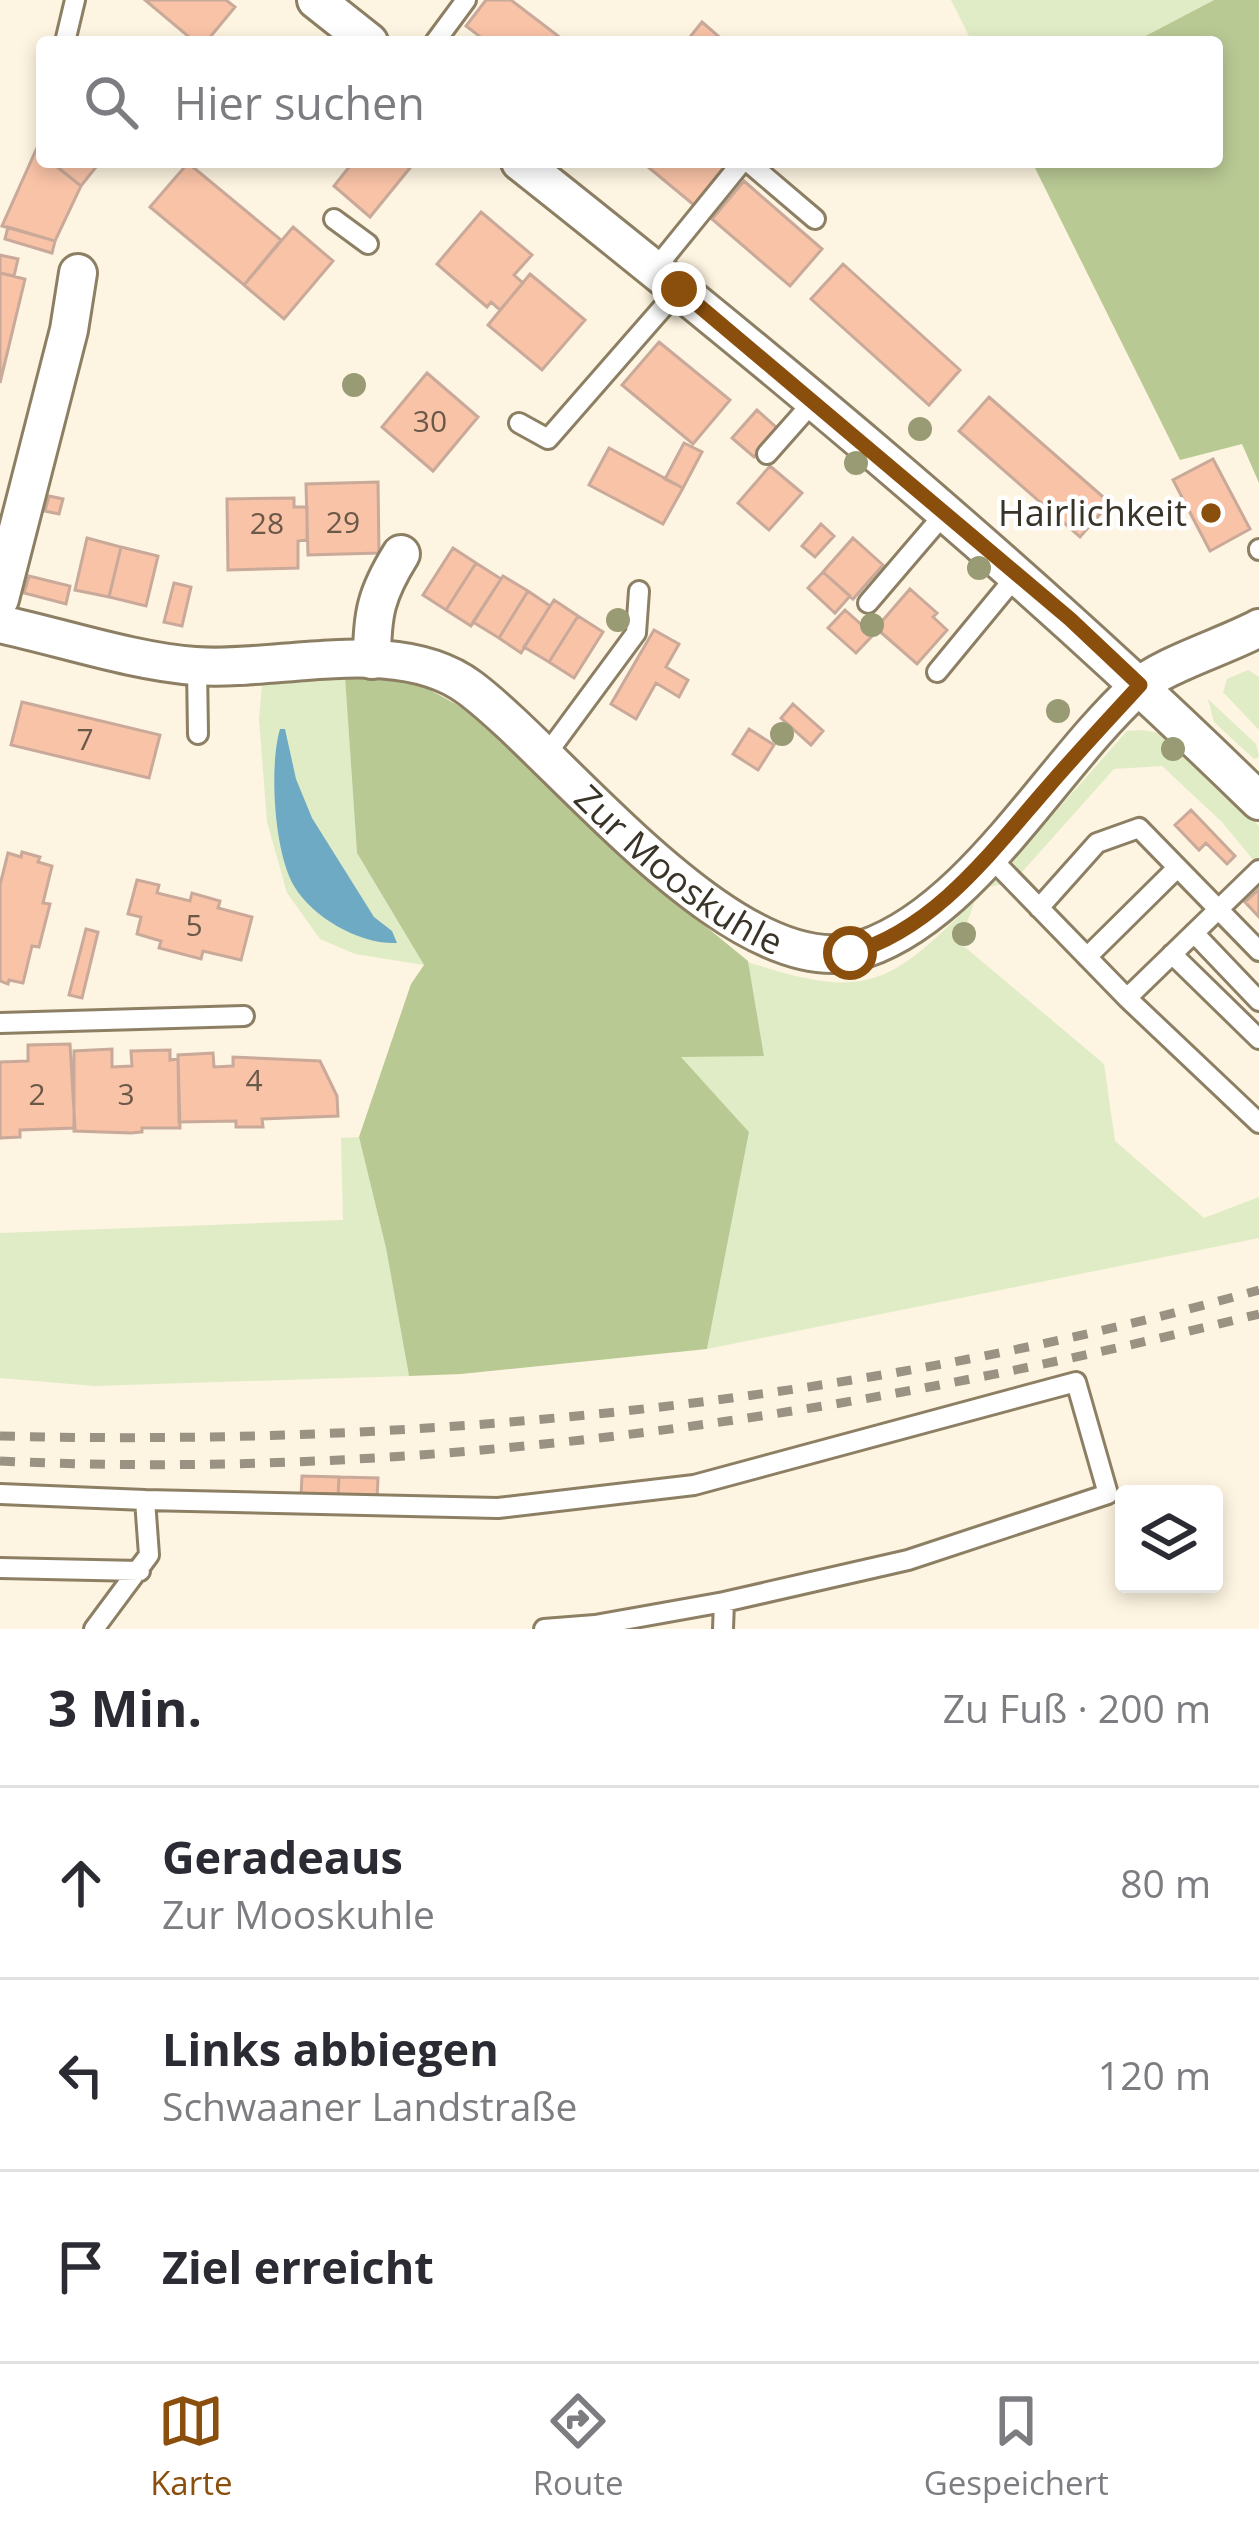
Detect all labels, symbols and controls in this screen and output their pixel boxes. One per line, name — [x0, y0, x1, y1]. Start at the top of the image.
search box — [36, 36, 1223, 168]
icon: search — [78, 69, 144, 135]
text: Hier suchen — [174, 72, 425, 133]
route end — [652, 262, 706, 316]
house number: 30 — [413, 400, 447, 441]
place label: Hairlichkeit — [998, 488, 1187, 537]
marker: Hairlichkeit — [1198, 500, 1224, 526]
house number: 29 — [326, 501, 360, 542]
house number: 28 — [250, 502, 284, 543]
house number: 7 — [76, 718, 94, 759]
street label: Zur Mooskuhle — [564, 774, 790, 966]
house number: 5 — [185, 904, 203, 945]
route start — [823, 926, 877, 980]
house number: 4 — [245, 1059, 263, 1100]
house number: 2 — [28, 1073, 46, 1114]
house number: 3 — [117, 1073, 135, 1114]
map controls — [1115, 1485, 1223, 1593]
button: layers — [1115, 1485, 1223, 1593]
text: 3 Min. — [48, 1672, 202, 1742]
text: Zu Fuß · 200 m — [943, 1681, 1211, 1734]
text: Geradeaus — [162, 1826, 403, 1887]
icon: ahead — [48, 1850, 114, 1916]
text: 80 m — [1120, 1856, 1211, 1909]
text: Zur Mooskuhle — [162, 1887, 435, 1940]
text: Links abbiegen — [162, 2018, 499, 2079]
icon: left — [48, 2042, 114, 2108]
text: 120 m — [1098, 2048, 1211, 2101]
text: Schwaaner Landstraße — [162, 2079, 578, 2132]
icon: arrive — [48, 2234, 114, 2300]
text: Ziel erreicht — [162, 2236, 434, 2297]
tab: Karte — [150, 2388, 232, 2505]
tab: Route — [533, 2388, 623, 2505]
tab: Gespeichert — [924, 2388, 1109, 2505]

